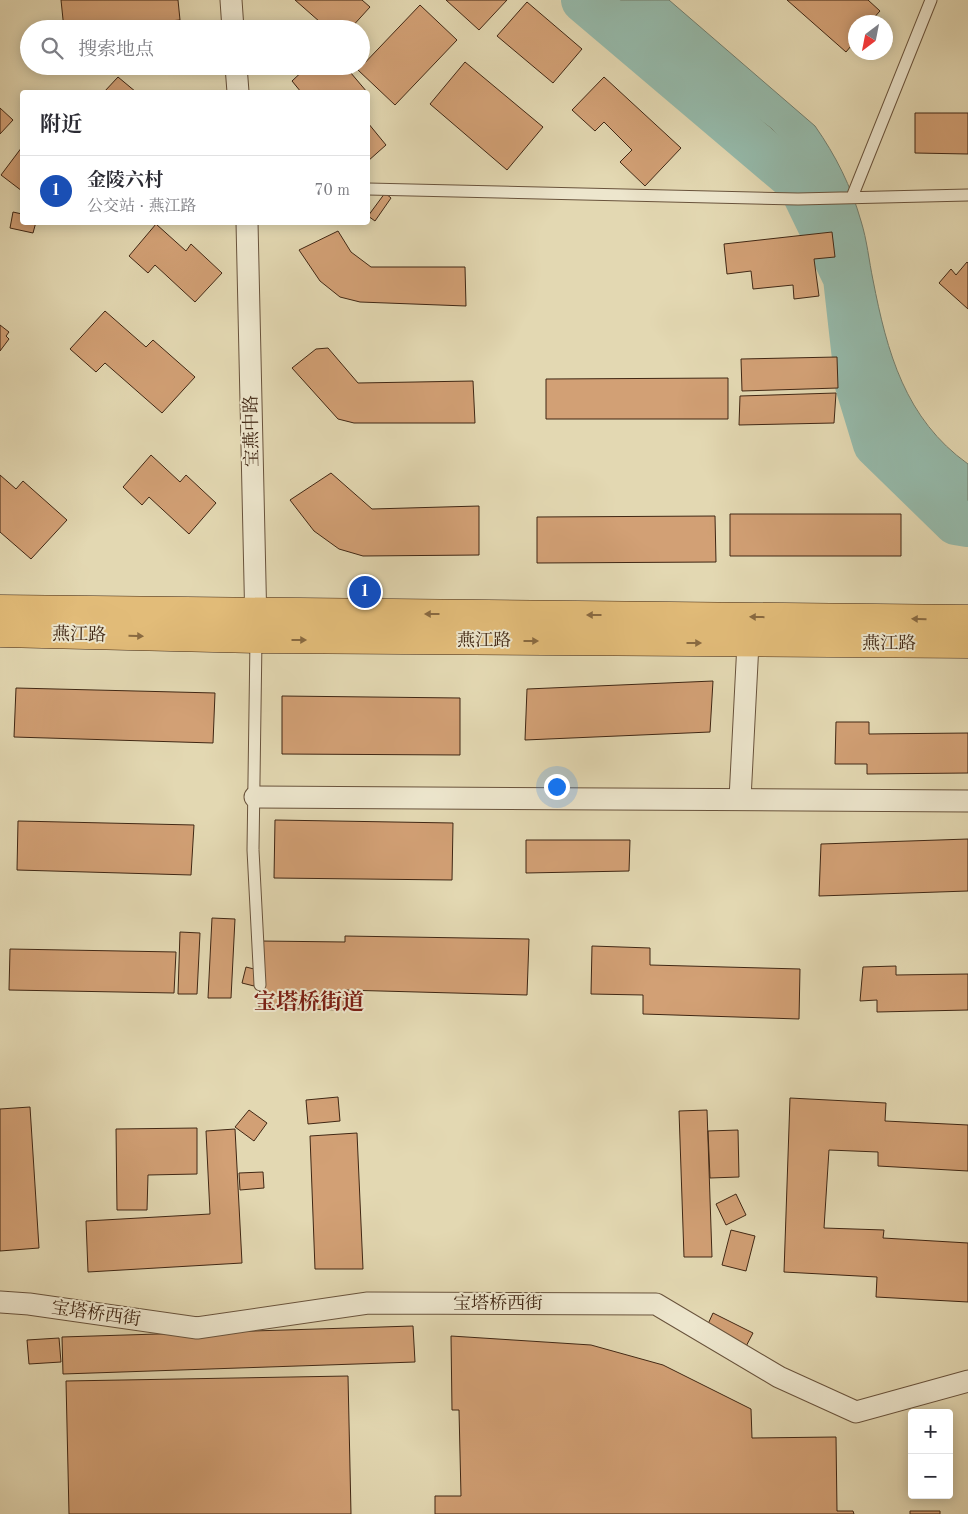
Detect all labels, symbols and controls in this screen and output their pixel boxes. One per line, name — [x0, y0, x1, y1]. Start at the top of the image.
north arrow — [848, 15, 893, 60]
search box — [20, 20, 370, 75]
icon: search — [38, 34, 66, 62]
text: 搜索地点 — [78, 41, 154, 60]
text: 附近 — [40, 115, 82, 136]
text: 金陵六村 — [87, 172, 163, 191]
text: 1 — [51, 183, 61, 199]
text: 70 m — [314, 183, 350, 199]
text: 公交站 · 燕江路 — [87, 199, 196, 215]
street label: 宝燕中路 — [240, 395, 262, 467]
pin: 1 — [349, 573, 381, 611]
one-way arrow — [424, 610, 440, 618]
one-way arrow — [586, 611, 602, 619]
one-way arrow — [749, 612, 765, 620]
one-way arrow — [911, 615, 927, 623]
street label: 燕江路 — [52, 624, 106, 644]
street label: 燕江路 — [457, 630, 511, 650]
one-way arrow — [128, 632, 144, 640]
street label: 燕江路 — [862, 633, 916, 653]
one-way arrow — [291, 636, 307, 644]
one-way arrow — [523, 637, 539, 645]
one-way arrow — [686, 639, 702, 647]
your location — [544, 774, 570, 800]
district label: 宝塔桥街道 — [254, 989, 364, 1014]
street label: 宝塔桥西街 — [453, 1293, 543, 1313]
street label: 宝塔桥西街 — [50, 1297, 142, 1329]
map controls — [908, 1409, 953, 1499]
button: + — [908, 1409, 953, 1454]
button: − — [908, 1454, 953, 1499]

